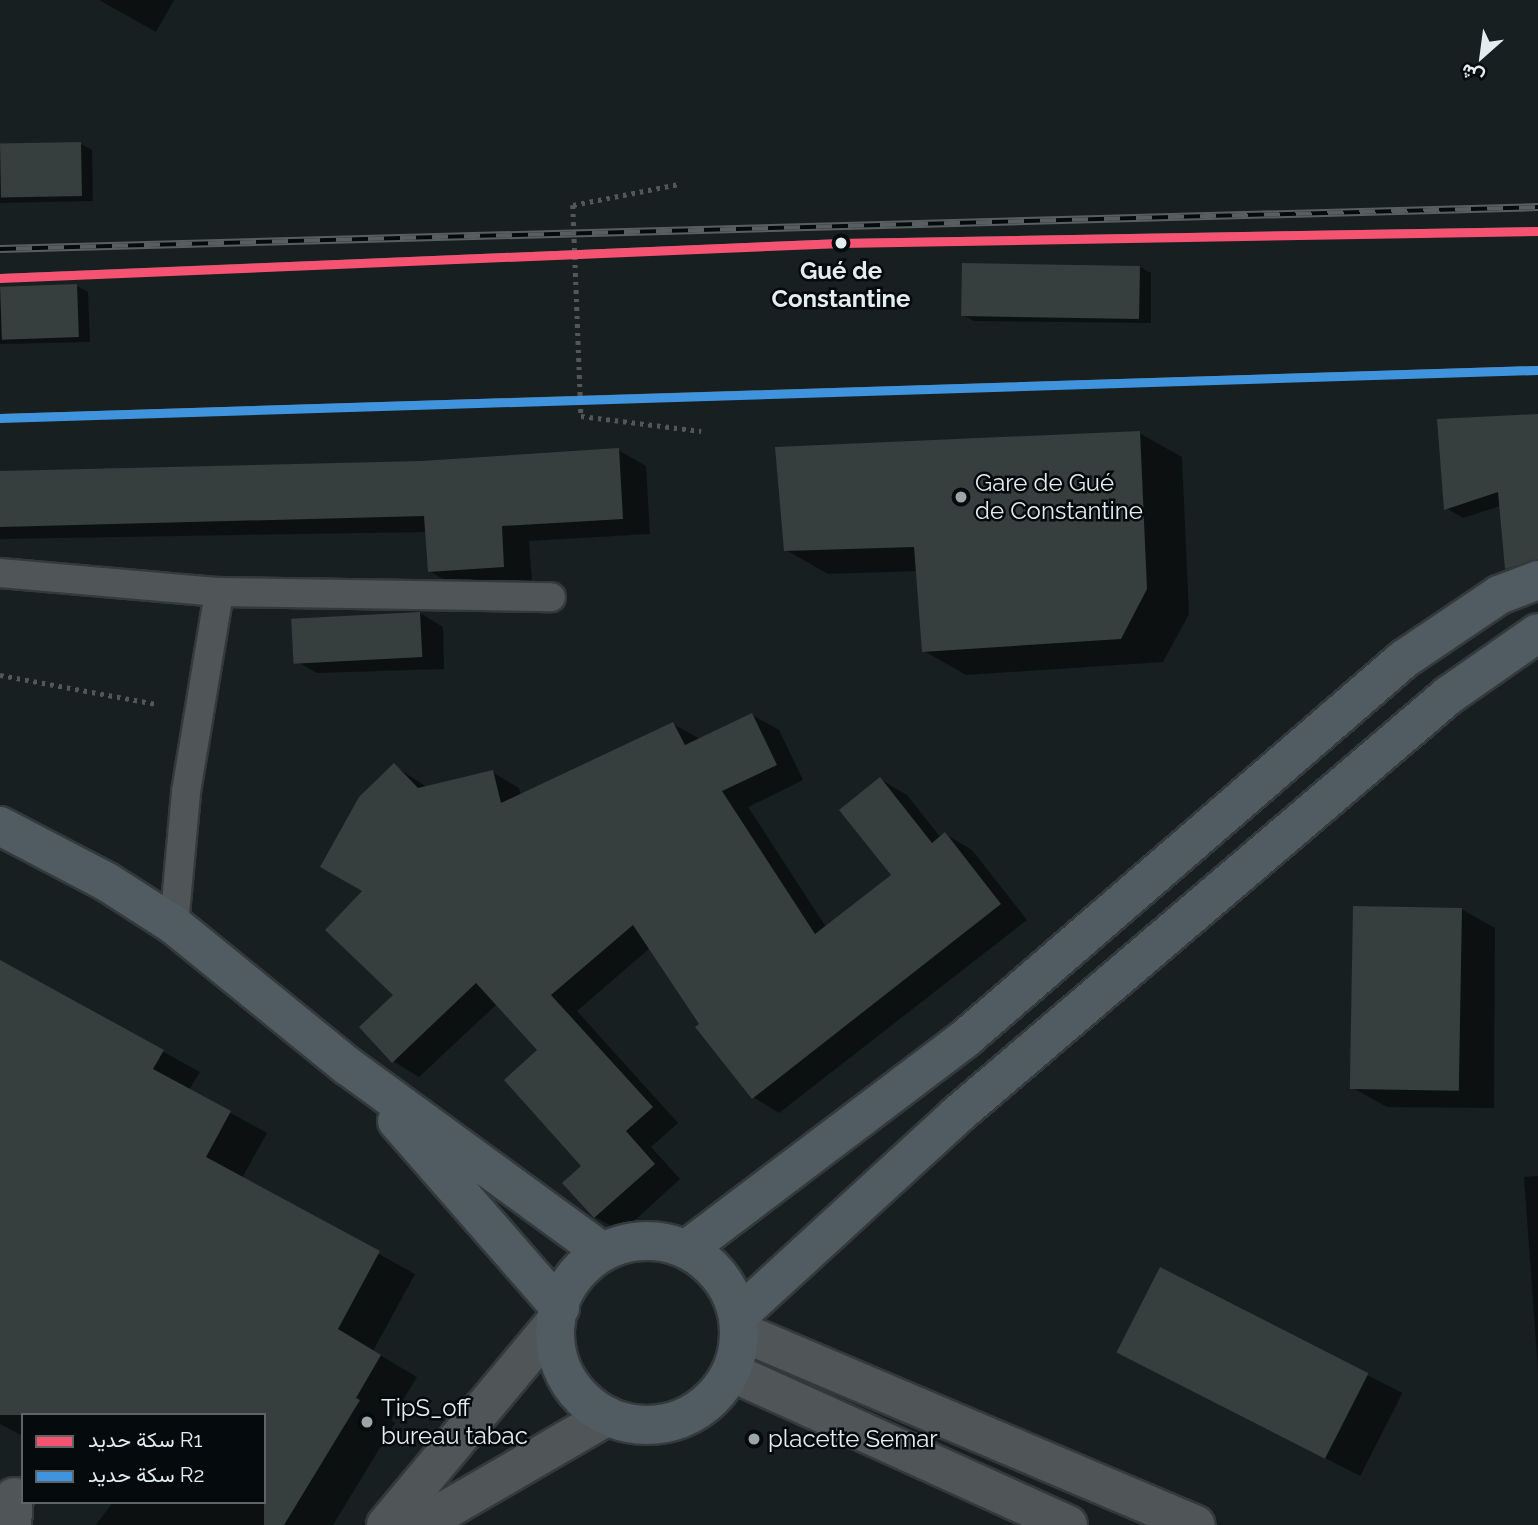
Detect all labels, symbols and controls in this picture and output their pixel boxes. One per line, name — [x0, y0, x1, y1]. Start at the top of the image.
north arrow — [1447, 21, 1517, 91]
text: ش — [1457, 59, 1487, 90]
marker: Gué de Constantine — [830, 232, 852, 254]
place label: Gué de Constantine — [772, 257, 910, 313]
place label: Gare de Gué de Constantine — [975, 469, 1143, 525]
marker: Gare de Gué de Constantine — [953, 489, 969, 505]
place label: TipS_off bureau tabac — [381, 1394, 528, 1450]
legend — [21, 1413, 266, 1504]
marker: TipS_off bureau tabac — [359, 1414, 375, 1430]
place label: placette Semar — [768, 1425, 938, 1453]
text: سكة حديد R1 — [88, 1427, 203, 1452]
marker: placette Semar — [746, 1431, 762, 1447]
text: سكة حديد R2 — [88, 1462, 205, 1487]

